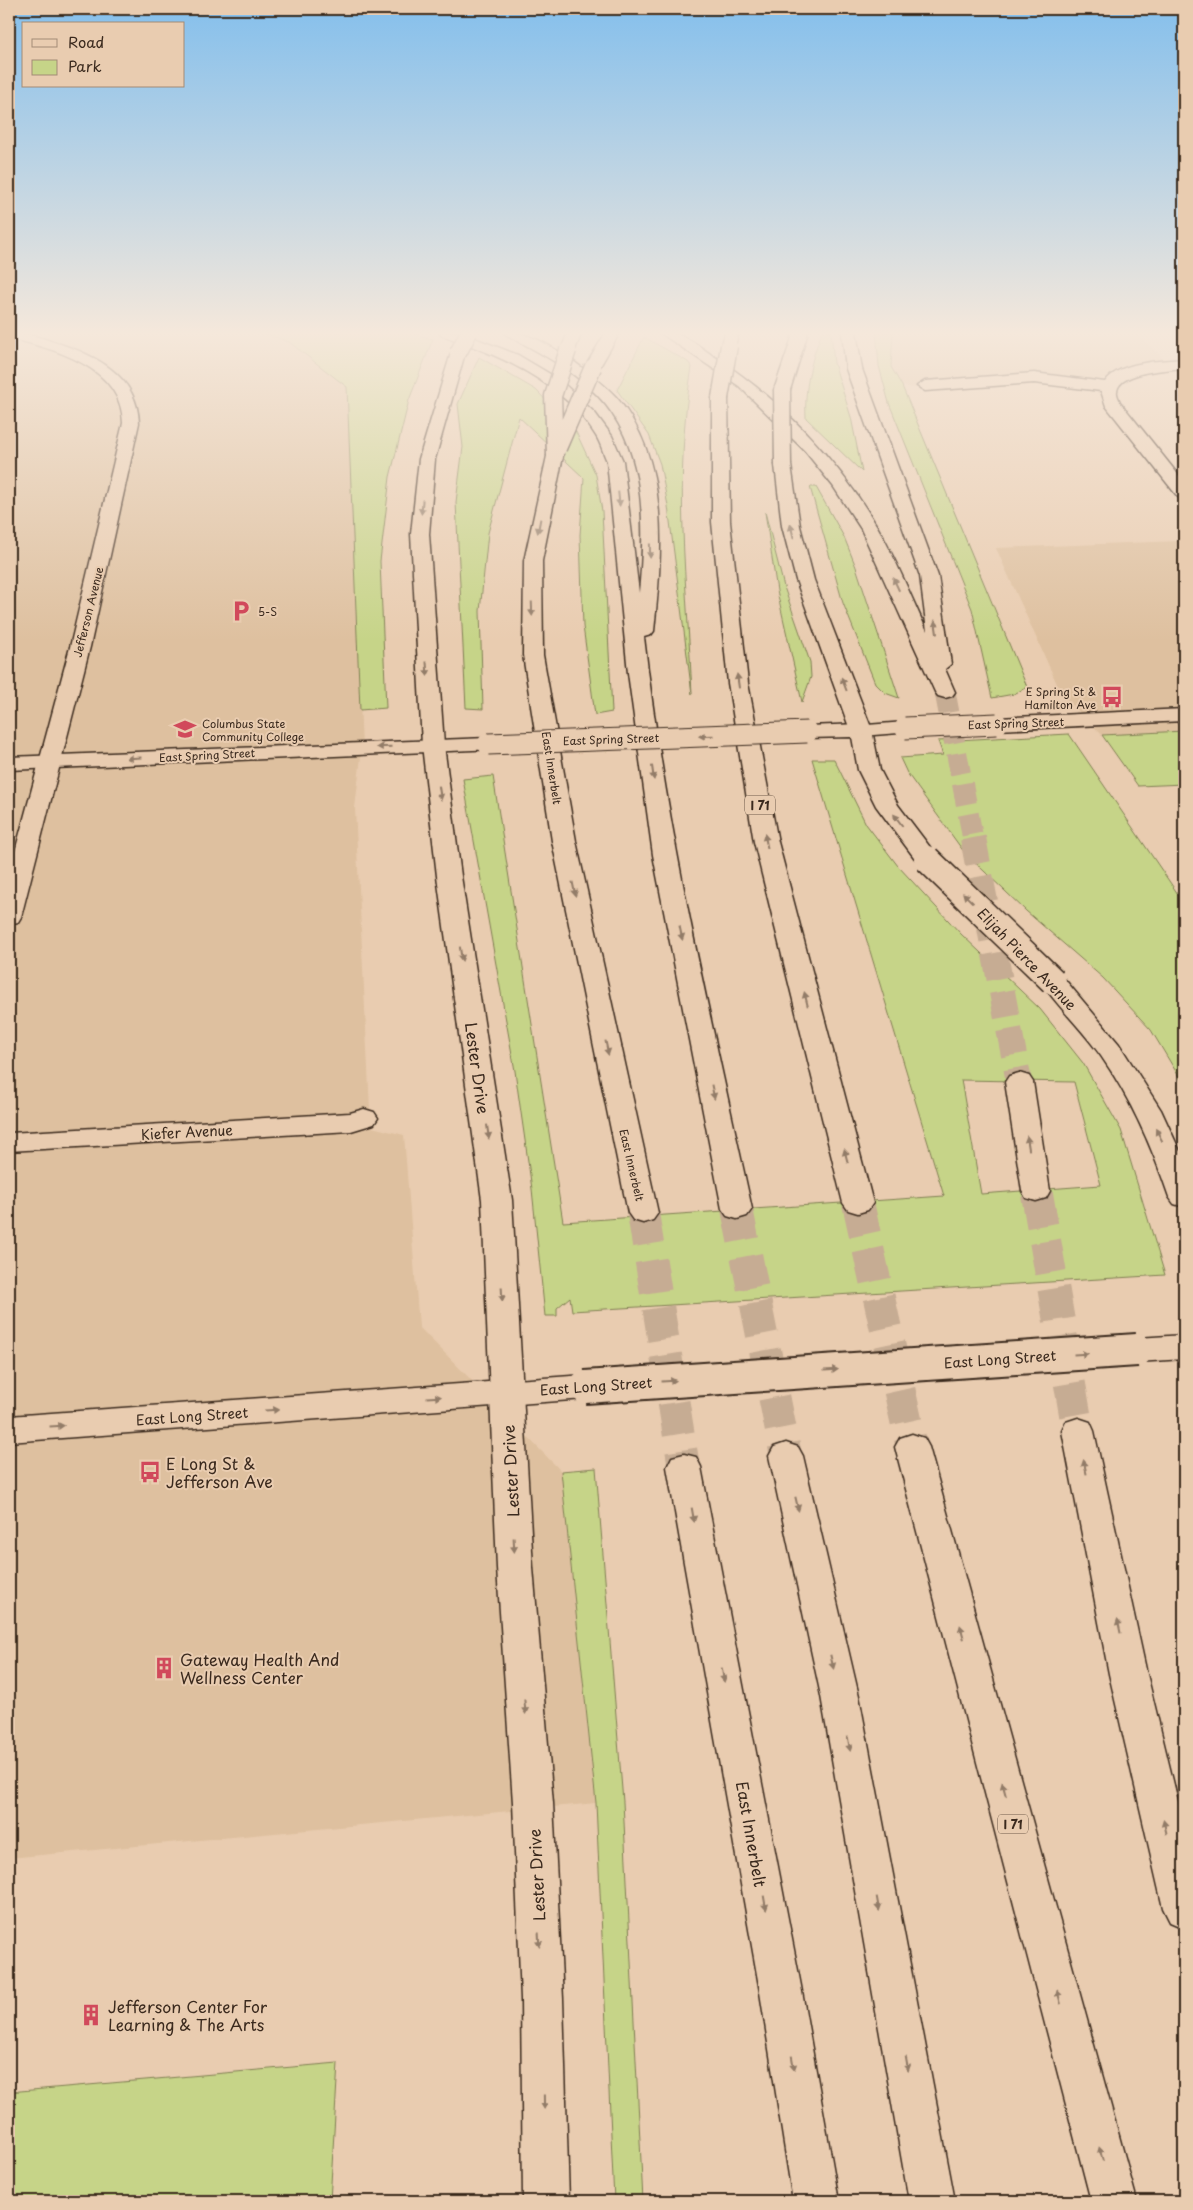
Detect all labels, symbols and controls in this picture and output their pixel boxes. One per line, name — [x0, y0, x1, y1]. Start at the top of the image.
legend — [22, 22, 185, 88]
text: Road — [68, 30, 104, 53]
text: Park — [68, 54, 102, 77]
one-way arrow — [615, 491, 623, 507]
one-way arrow — [418, 499, 426, 515]
one-way arrow — [535, 519, 543, 535]
one-way arrow — [788, 523, 796, 538]
one-way arrow — [646, 543, 654, 559]
street label: Jefferson Avenue — [69, 565, 107, 659]
one-way arrow — [892, 577, 900, 591]
parking icon: 5-S — [228, 598, 254, 624]
one-way arrow — [528, 602, 536, 618]
place label: 5-S — [258, 603, 277, 620]
one-way arrow — [932, 618, 940, 634]
one-way arrow — [424, 661, 432, 677]
one-way arrow — [734, 673, 742, 689]
one-way arrow — [840, 677, 847, 692]
place label: E Spring St & Hamilton Ave — [1024, 683, 1096, 713]
bus stop icon: E Spring St & Hamilton Ave — [1099, 684, 1125, 710]
street label: East Spring Street — [968, 713, 1065, 733]
place label: Columbus State Community College — [202, 715, 304, 745]
school or university icon: Columbus State Community College — [172, 716, 198, 742]
street label: East Spring Street — [563, 729, 660, 749]
street label: East Innerbelt — [538, 730, 566, 806]
one-way arrow — [698, 732, 714, 740]
one-way arrow — [376, 743, 392, 751]
street label: East Spring Street — [158, 744, 256, 766]
one-way arrow — [126, 754, 142, 762]
one-way arrow — [649, 765, 657, 781]
one-way arrow — [437, 786, 445, 802]
road number: I 71 — [745, 796, 775, 814]
one-way arrow — [893, 813, 903, 827]
one-way arrow — [762, 833, 770, 849]
one-way arrow — [570, 881, 578, 897]
one-way arrow — [962, 893, 974, 905]
street label: Elijah Pierce Avenue — [973, 903, 1082, 1015]
one-way arrow — [677, 925, 685, 941]
one-way arrow — [458, 947, 466, 963]
one-way arrow — [802, 991, 810, 1006]
street label: Lester Drive — [460, 1021, 496, 1115]
one-way arrow — [603, 1041, 611, 1056]
one-way arrow — [710, 1085, 718, 1101]
street label: Kiefer Avenue — [141, 1119, 234, 1145]
one-way arrow — [484, 1125, 492, 1141]
street label: East Innerbelt — [615, 1127, 649, 1203]
one-way arrow — [1155, 1128, 1163, 1143]
one-way arrow — [1024, 1134, 1032, 1150]
one-way arrow — [842, 1149, 850, 1164]
one-way arrow — [498, 1286, 506, 1302]
street label: East Long Street — [943, 1345, 1057, 1373]
one-way arrow — [1073, 1349, 1089, 1357]
one-way arrow — [823, 1366, 839, 1374]
street label: East Long Street — [539, 1372, 653, 1400]
one-way arrow — [661, 1377, 677, 1385]
one-way arrow — [426, 1393, 442, 1401]
street label: East Long Street — [135, 1402, 249, 1430]
one-way arrow — [264, 1405, 280, 1413]
one-way arrow — [50, 1421, 66, 1429]
street label: Lester Drive — [496, 1424, 524, 1518]
place label: E Long St & Jefferson Ave — [166, 1451, 273, 1493]
bus stop icon: E Long St & Jefferson Ave — [137, 1459, 163, 1485]
one-way arrow — [1081, 1459, 1089, 1475]
one-way arrow — [793, 1496, 801, 1511]
one-way arrow — [689, 1507, 697, 1523]
one-way arrow — [510, 1538, 518, 1554]
one-way arrow — [1114, 1618, 1122, 1634]
one-way arrow — [958, 1625, 966, 1640]
place label: Gateway Health And Wellness Center — [180, 1647, 339, 1689]
building icon: Gateway Health And Wellness Center — [151, 1655, 177, 1681]
one-way arrow — [828, 1655, 836, 1670]
one-way arrow — [719, 1667, 727, 1683]
one-way arrow — [522, 1700, 530, 1716]
one-way arrow — [845, 1737, 853, 1753]
street label: East Innerbelt — [731, 1779, 773, 1889]
one-way arrow — [999, 1782, 1007, 1797]
road number: I 71 — [998, 1815, 1028, 1834]
one-way arrow — [1161, 1819, 1169, 1834]
street label: Lester Drive — [522, 1828, 550, 1922]
one-way arrow — [761, 1896, 769, 1912]
one-way arrow — [874, 1897, 882, 1913]
one-way arrow — [536, 1932, 544, 1948]
one-way arrow — [1055, 1990, 1063, 2005]
place label: Jefferson Center For Learning & The Arts — [108, 1994, 268, 2036]
building icon: Jefferson Center For Learning & The Arts — [78, 2002, 104, 2028]
one-way arrow — [789, 2056, 797, 2072]
one-way arrow — [904, 2056, 912, 2072]
one-way arrow — [540, 2094, 548, 2110]
one-way arrow — [1097, 2147, 1105, 2162]

